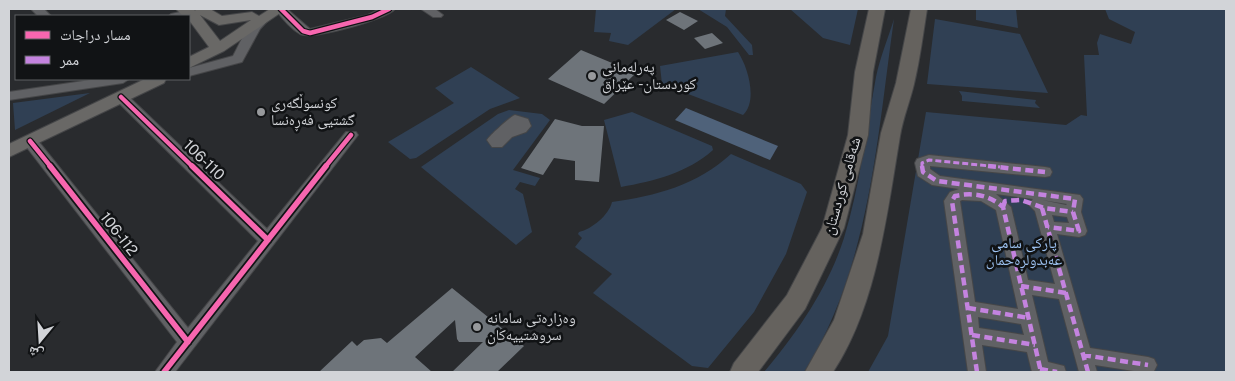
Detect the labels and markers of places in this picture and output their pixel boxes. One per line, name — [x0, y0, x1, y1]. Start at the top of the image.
place label: پەرلەمانی کوردستان - عێراق — [602, 58, 696, 94]
marker: پەرلەمانی کوردستان - عێراق — [586, 70, 598, 82]
place label: کونسوڵگەری گشتیی فەڕەنسا — [271, 93, 355, 132]
marker: کونسوڵگەری گشتیی فەڕەنسا — [255, 106, 267, 118]
place label: وەزارەتی سامانە سروشتییەکان — [487, 309, 576, 345]
marker: وەزارەتی سامانە سروشتییەکان — [471, 321, 483, 333]

